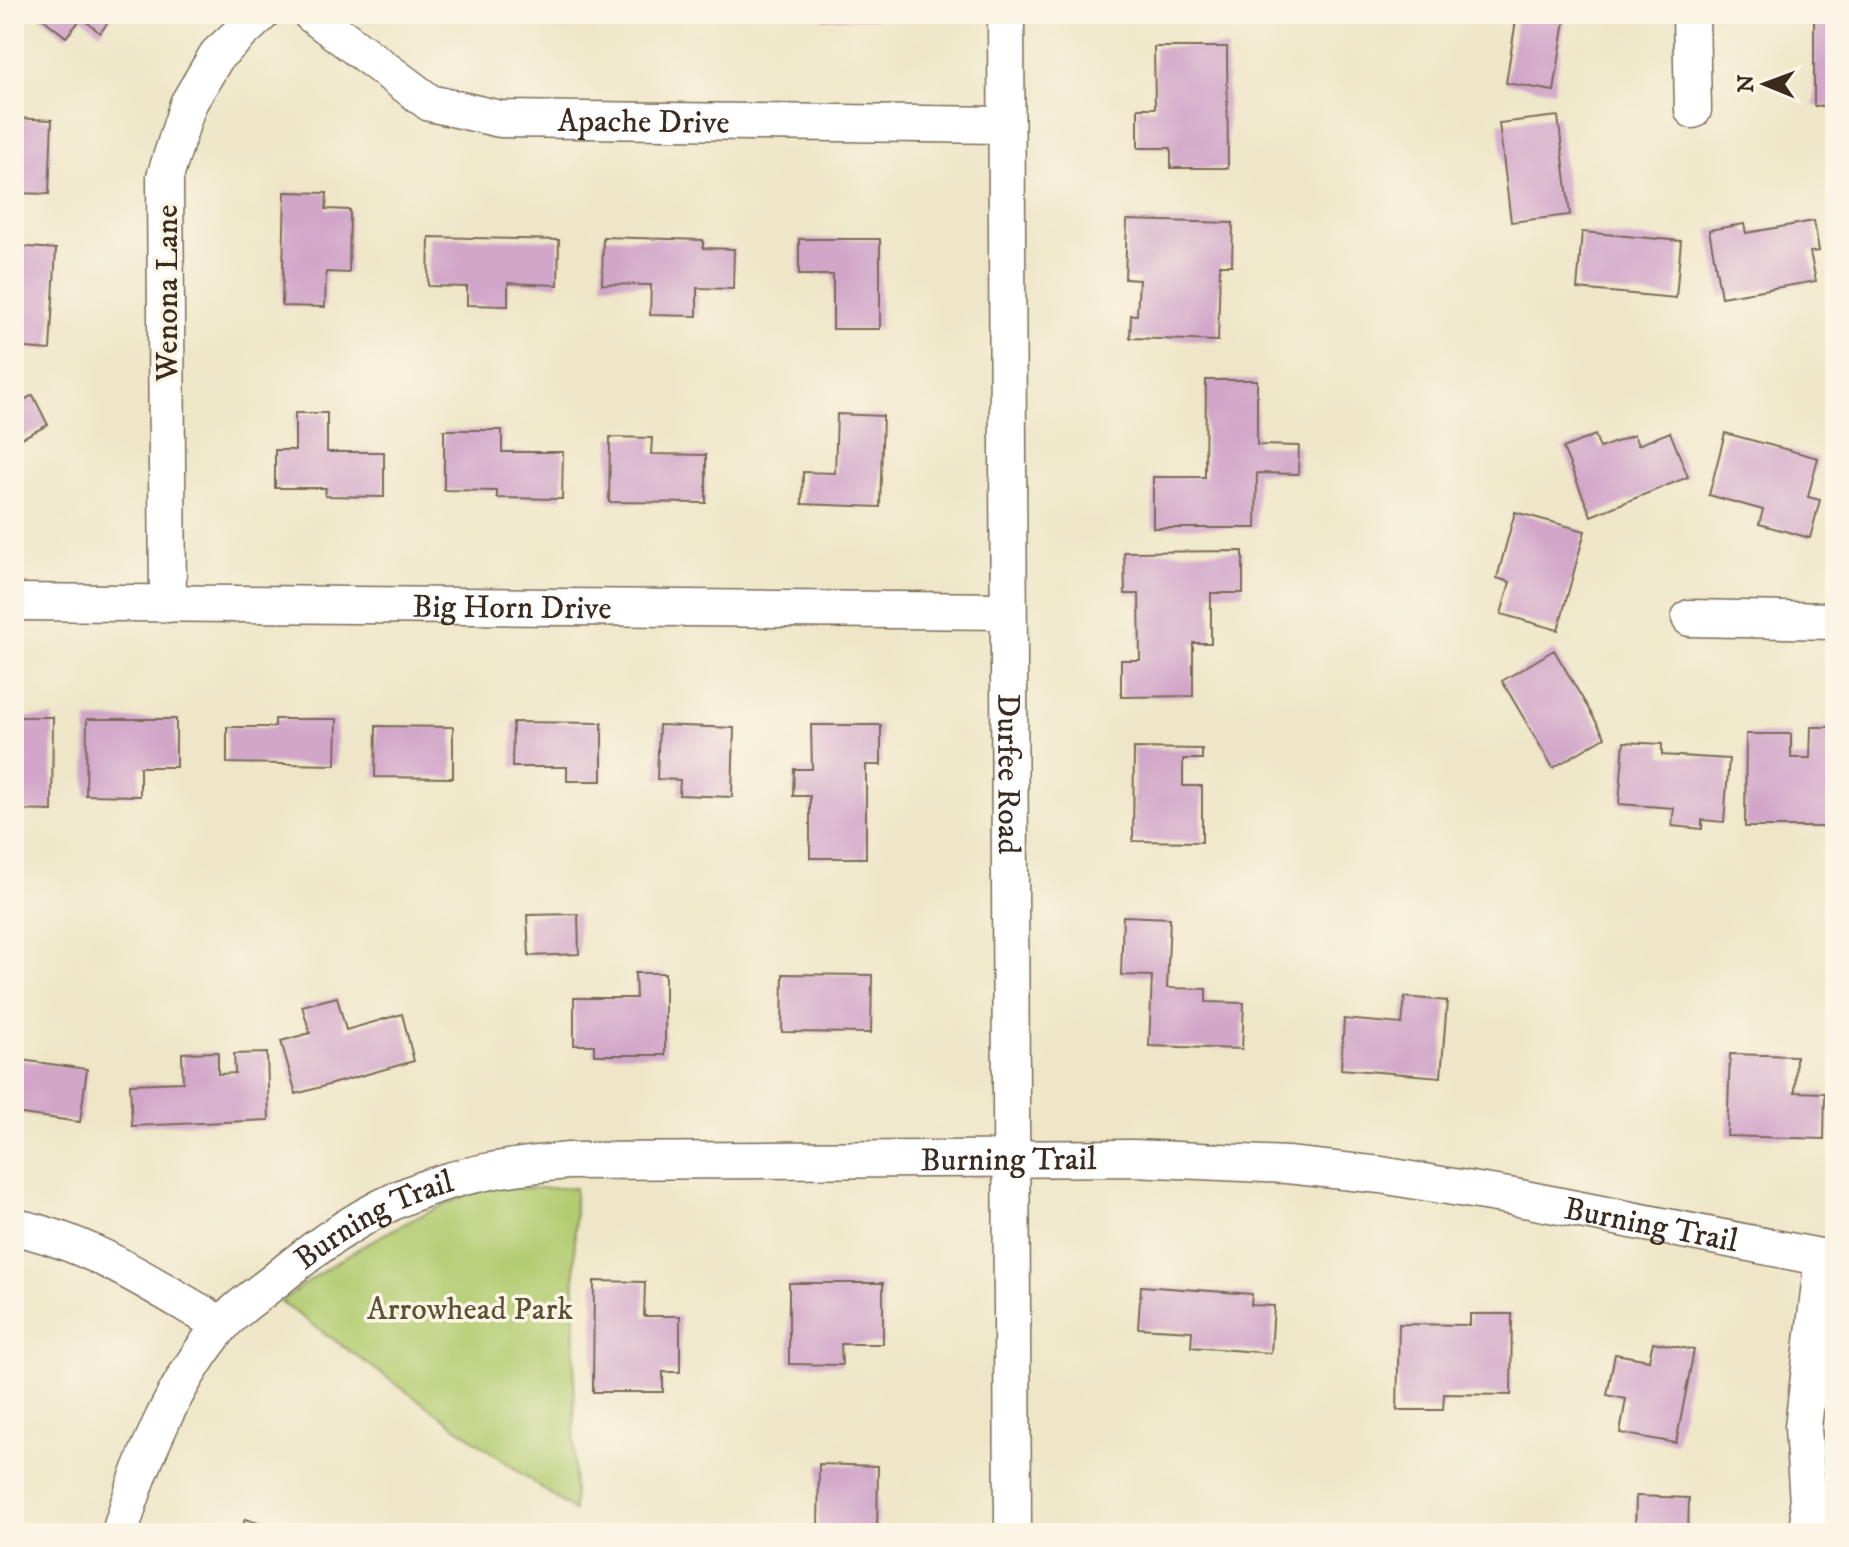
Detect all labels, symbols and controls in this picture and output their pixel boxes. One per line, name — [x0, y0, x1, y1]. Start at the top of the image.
north arrow — [1725, 44, 1805, 124]
text: N — [1733, 74, 1760, 93]
street label: Apache Drive — [557, 102, 730, 144]
street label: Wenona Lane — [148, 205, 188, 382]
street label: Big Horn Drive — [412, 588, 612, 629]
street label: Durfee Road — [987, 693, 1028, 855]
street label: Burning Trail — [920, 1140, 1097, 1181]
street label: Burning Trail — [287, 1162, 459, 1279]
street label: Burning Trail — [1561, 1189, 1742, 1263]
park label: Arrowhead Park — [367, 1290, 573, 1330]

